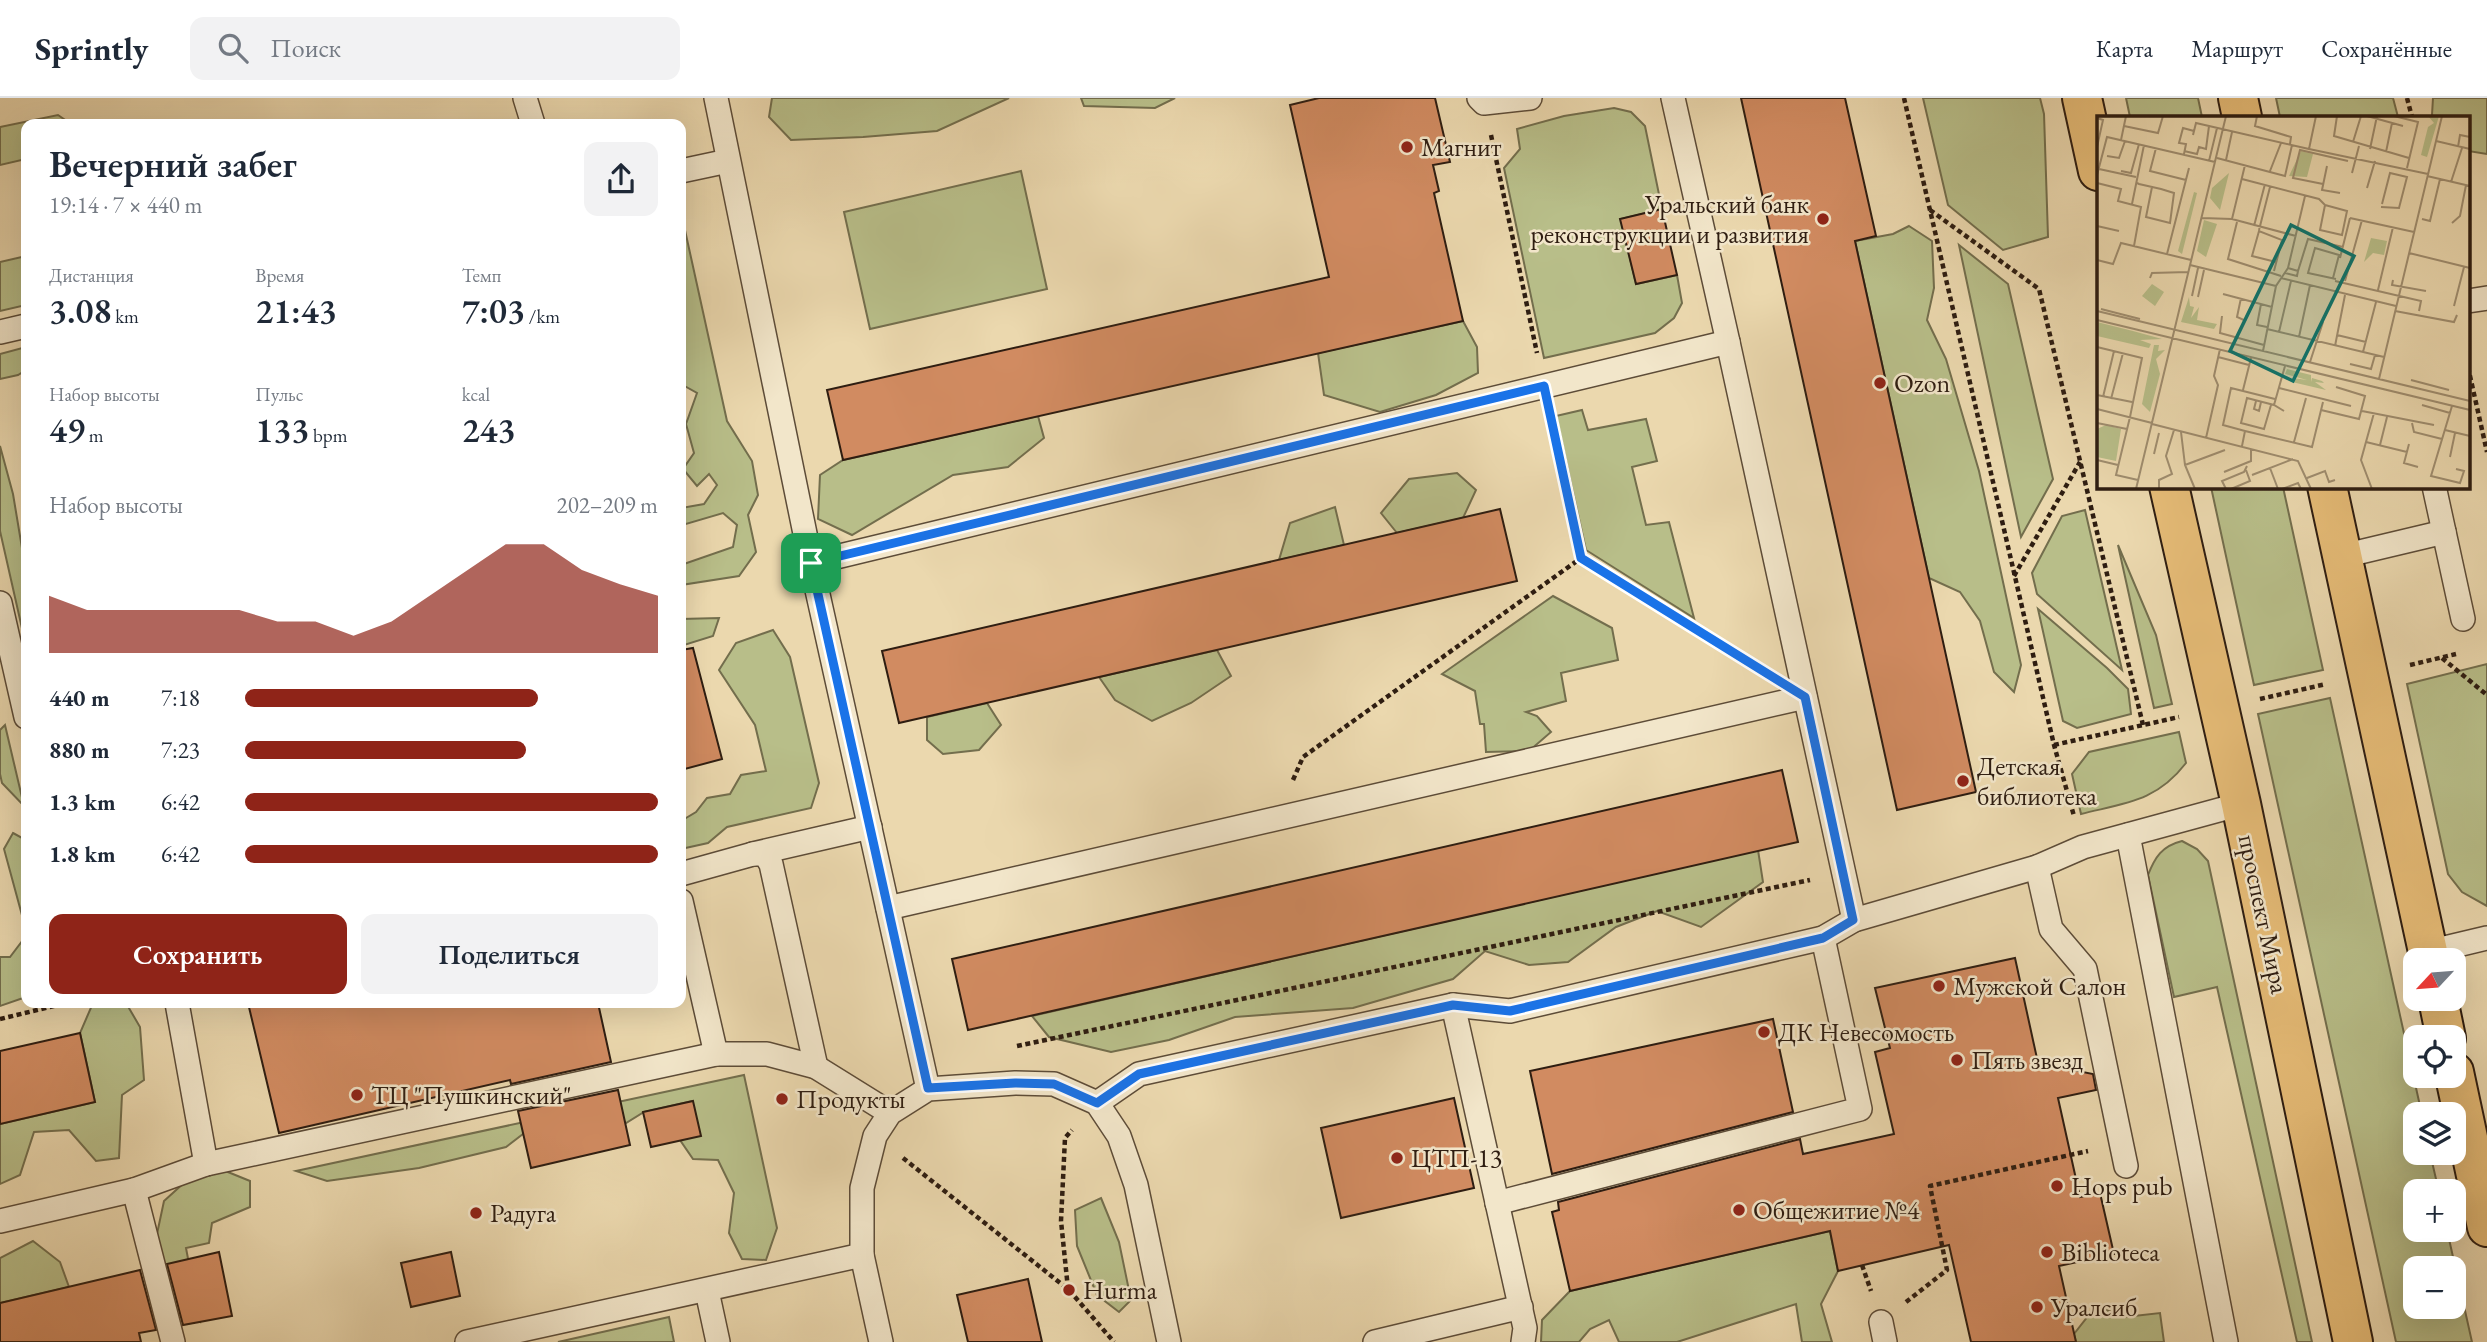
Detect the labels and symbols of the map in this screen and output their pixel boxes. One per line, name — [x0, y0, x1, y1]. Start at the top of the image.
inset map — [2097, 116, 2470, 488]
place label: Магнит — [1421, 130, 1502, 164]
marker: Магнит — [1399, 139, 1415, 155]
place label: Уральский банк реконструкции и развития — [1530, 187, 1810, 251]
marker: Уральский банк реконструкции и развития — [1815, 211, 1831, 227]
place label: Ozon — [1894, 366, 1951, 400]
marker: Ozon — [1872, 375, 1888, 391]
pin — [781, 533, 841, 593]
place label: Детская библиотека — [1977, 749, 2098, 813]
marker: Детская библиотека — [1955, 773, 1971, 789]
street label: проспект Мира — [2231, 831, 2298, 997]
north arrow — [2403, 948, 2466, 1012]
place label: Мужской Салон — [1953, 969, 2126, 1003]
marker: Мужской Салон — [1931, 978, 1947, 994]
place label: ДК Невесомость — [1778, 1015, 1954, 1049]
marker: ДК Невесомость — [1756, 1024, 1772, 1040]
place label: Пять звезд — [1971, 1043, 2083, 1077]
marker: Пять звезд — [1949, 1052, 1965, 1068]
place label: ТЦ "Пушкинский" — [371, 1078, 572, 1112]
place label: Продукты — [796, 1082, 906, 1116]
marker: ТЦ "Пушкинский" — [349, 1087, 365, 1103]
marker: Продукты — [774, 1091, 790, 1107]
place label: ЦТП-13 — [1411, 1141, 1502, 1175]
marker: ЦТП-13 — [1389, 1150, 1405, 1166]
place label: Hops pub — [2071, 1169, 2173, 1203]
marker: Hops pub — [2049, 1178, 2065, 1194]
place label: Общежитие №4 — [1753, 1193, 1920, 1227]
place label: Радуга — [490, 1196, 557, 1230]
marker: Общежитие №4 — [1731, 1202, 1747, 1218]
marker: Радуга — [468, 1205, 484, 1221]
place label: Biblioteca — [2061, 1235, 2160, 1269]
marker: Biblioteca — [2039, 1244, 2055, 1260]
place label: Hurma — [1083, 1273, 1158, 1307]
marker: Hurma — [1061, 1282, 1077, 1298]
place label: Уралсиб — [2050, 1290, 2137, 1324]
marker: Уралсиб — [2029, 1299, 2045, 1315]

